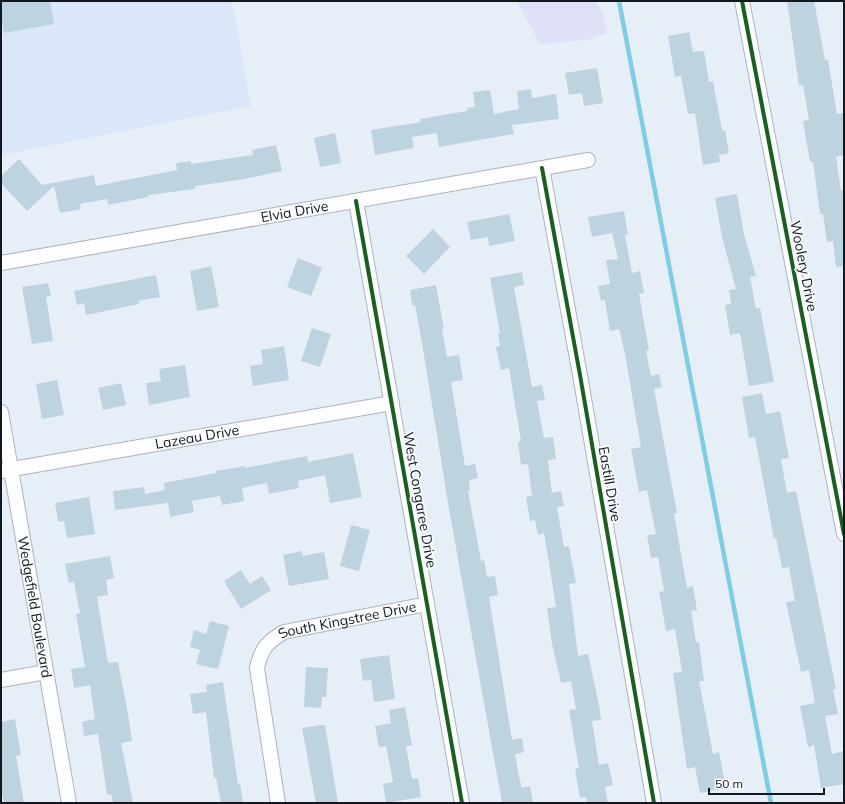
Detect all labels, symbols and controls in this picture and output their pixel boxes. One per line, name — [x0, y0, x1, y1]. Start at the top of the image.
street label: Elvia Drive — [259, 197, 330, 226]
street label: Woolery Drive — [786, 219, 822, 313]
street label: Lazeau Drive — [154, 421, 240, 453]
street label: West Congaree Drive — [399, 431, 441, 569]
street label: Eastill Drive — [595, 445, 625, 523]
street label: Wedgefield Boulevard — [14, 535, 56, 679]
street label: South Kingstree Drive — [275, 597, 418, 643]
scale bar — [709, 770, 824, 796]
text: 50 m — [715, 776, 743, 791]

